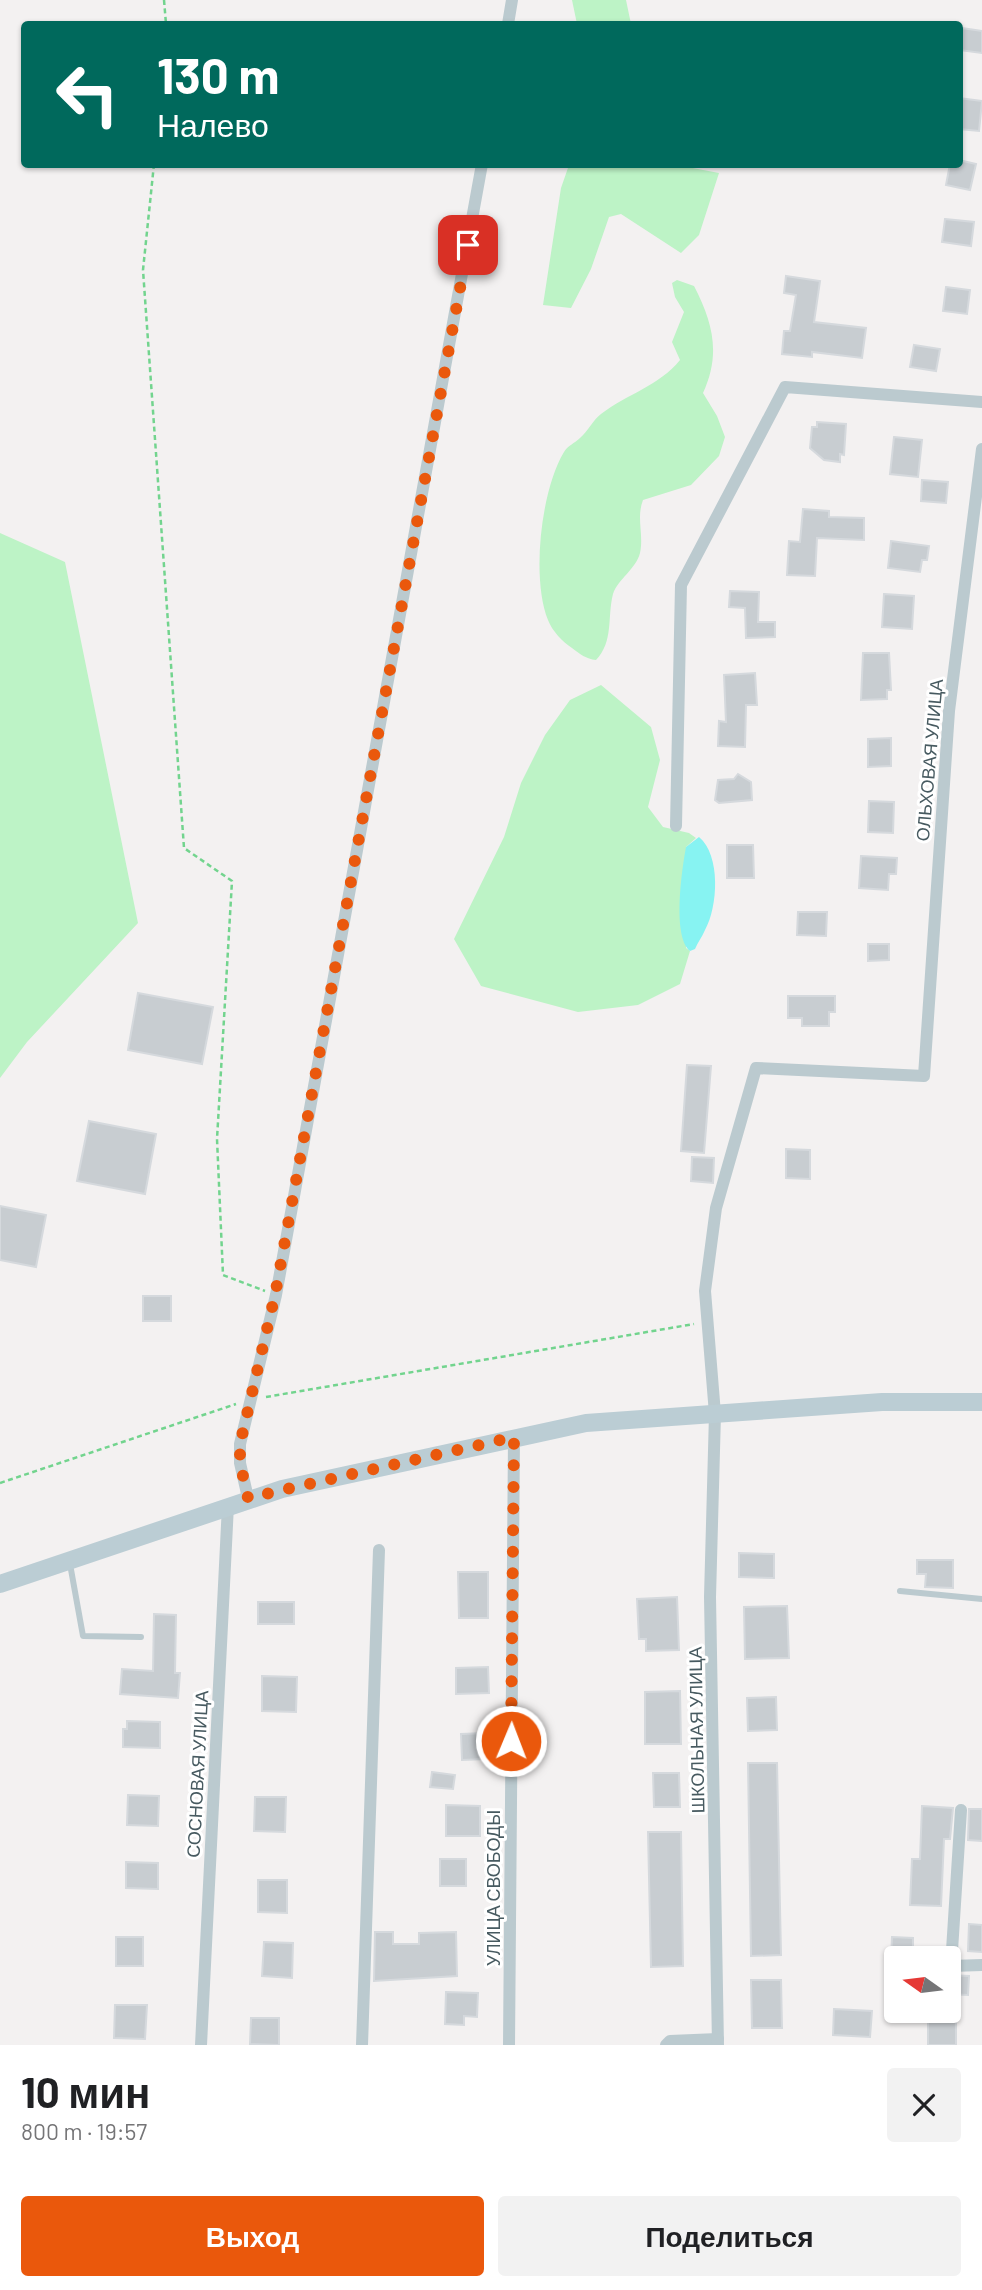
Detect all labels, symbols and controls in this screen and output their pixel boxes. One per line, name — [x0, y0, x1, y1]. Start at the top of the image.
text: 130 m — [157, 45, 279, 104]
icon: left — [42, 49, 133, 140]
text: Налево — [157, 105, 269, 143]
pin — [438, 215, 498, 275]
icon: arrive — [449, 226, 487, 264]
street label: ОЛЬХОВАЯ УЛИЦА — [911, 678, 947, 842]
street label: ШКОЛЬНАЯ УЛИЦА — [684, 1646, 708, 1814]
street label: СОСНОВАЯ УЛИЦА — [182, 1690, 212, 1858]
position arrow — [474, 1704, 548, 1778]
street label: УЛИЦА СВОБОДЫ — [482, 1810, 504, 1966]
north arrow — [884, 1946, 961, 2023]
map controls — [884, 1946, 961, 2023]
text: 10 мин — [21, 2066, 150, 2116]
button: close — [887, 2068, 961, 2142]
text: 800 m · 19:57 — [21, 2117, 147, 2145]
button: Выход — [21, 2196, 484, 2276]
button: Поделиться — [498, 2196, 961, 2276]

